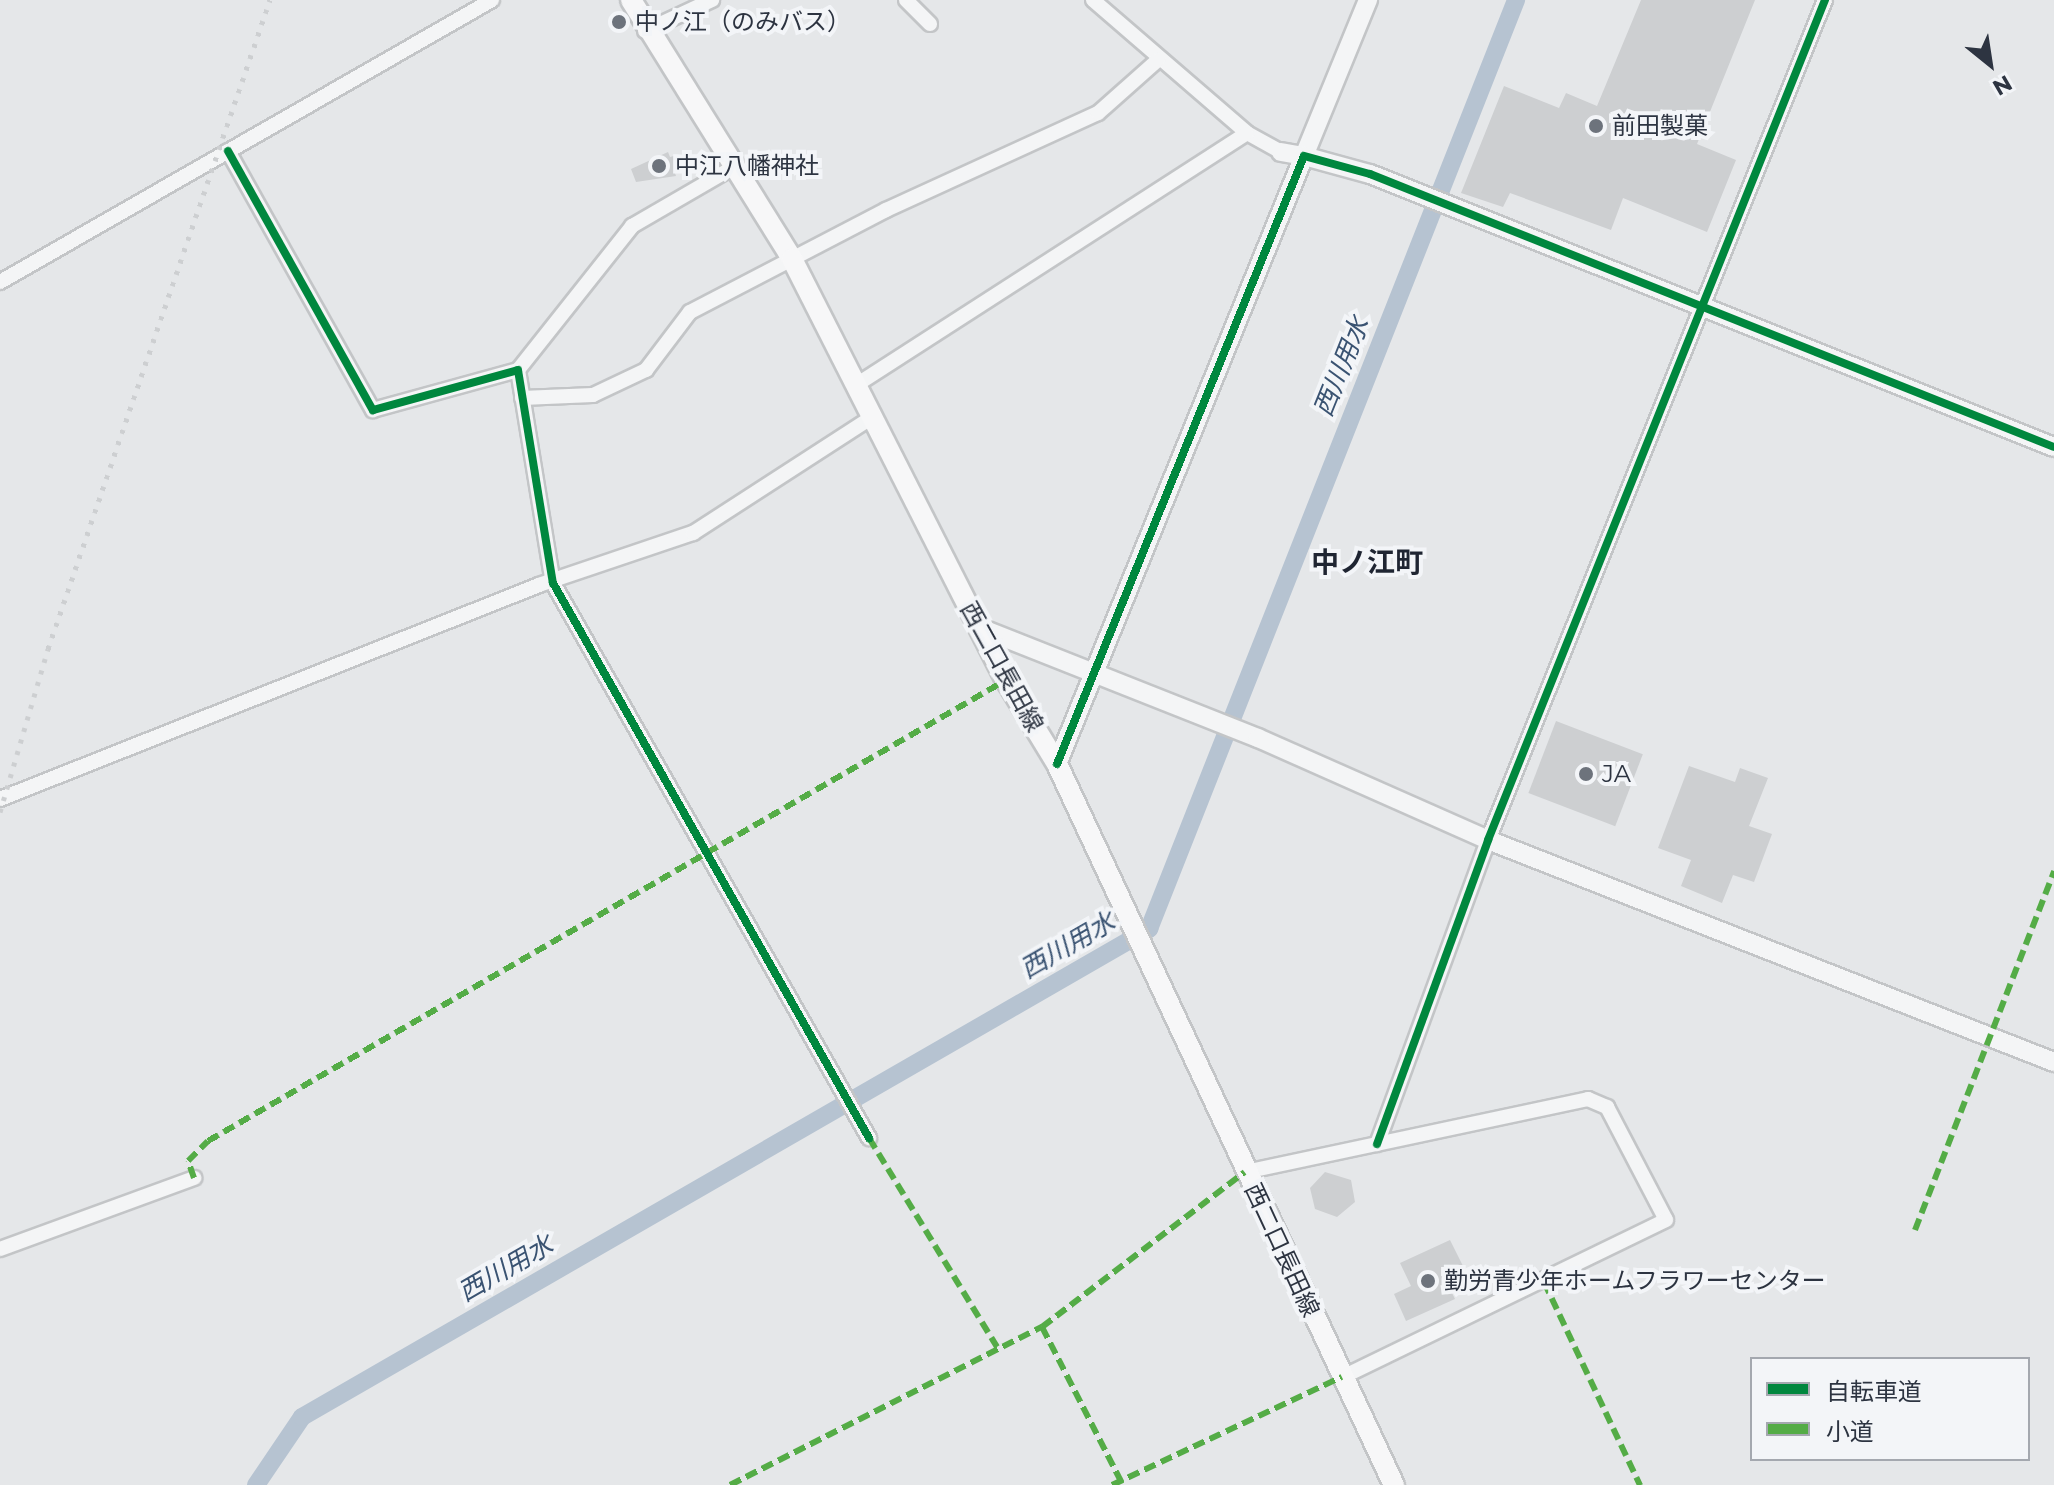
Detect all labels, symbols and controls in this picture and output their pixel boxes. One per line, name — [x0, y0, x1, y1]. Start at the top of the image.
place label: 中ノ江（のみバス） — [635, 8, 851, 36]
marker: 中ノ江（のみバス） — [610, 13, 628, 31]
north arrow — [1950, 24, 2030, 104]
text: N — [1988, 69, 2017, 101]
place label: 前田製菓 — [1612, 112, 1708, 140]
marker: 前田製菓 — [1587, 117, 1605, 135]
place label: 中江八幡神社 — [675, 152, 819, 180]
marker: 中江八幡神社 — [650, 157, 668, 175]
water label: 西川用水 — [1308, 313, 1376, 421]
district label: 中ノ江町 — [1311, 545, 1423, 579]
street label: 西二口長田線 — [954, 597, 1050, 737]
place label: JA — [1602, 760, 1631, 788]
marker: JA — [1577, 765, 1595, 783]
water label: 西川用水 — [1015, 906, 1121, 986]
street label: 西二口長田線 — [1239, 1179, 1325, 1321]
water label: 西川用水 — [453, 1229, 559, 1309]
place label: 勤労青少年ホームフラワーセンター — [1444, 1267, 1828, 1295]
marker: 勤労青少年ホームフラワーセンター — [1419, 1272, 1437, 1290]
legend — [1750, 1357, 2030, 1461]
text: 自転車道 — [1826, 1377, 1922, 1406]
text: 小道 — [1826, 1417, 1874, 1446]

